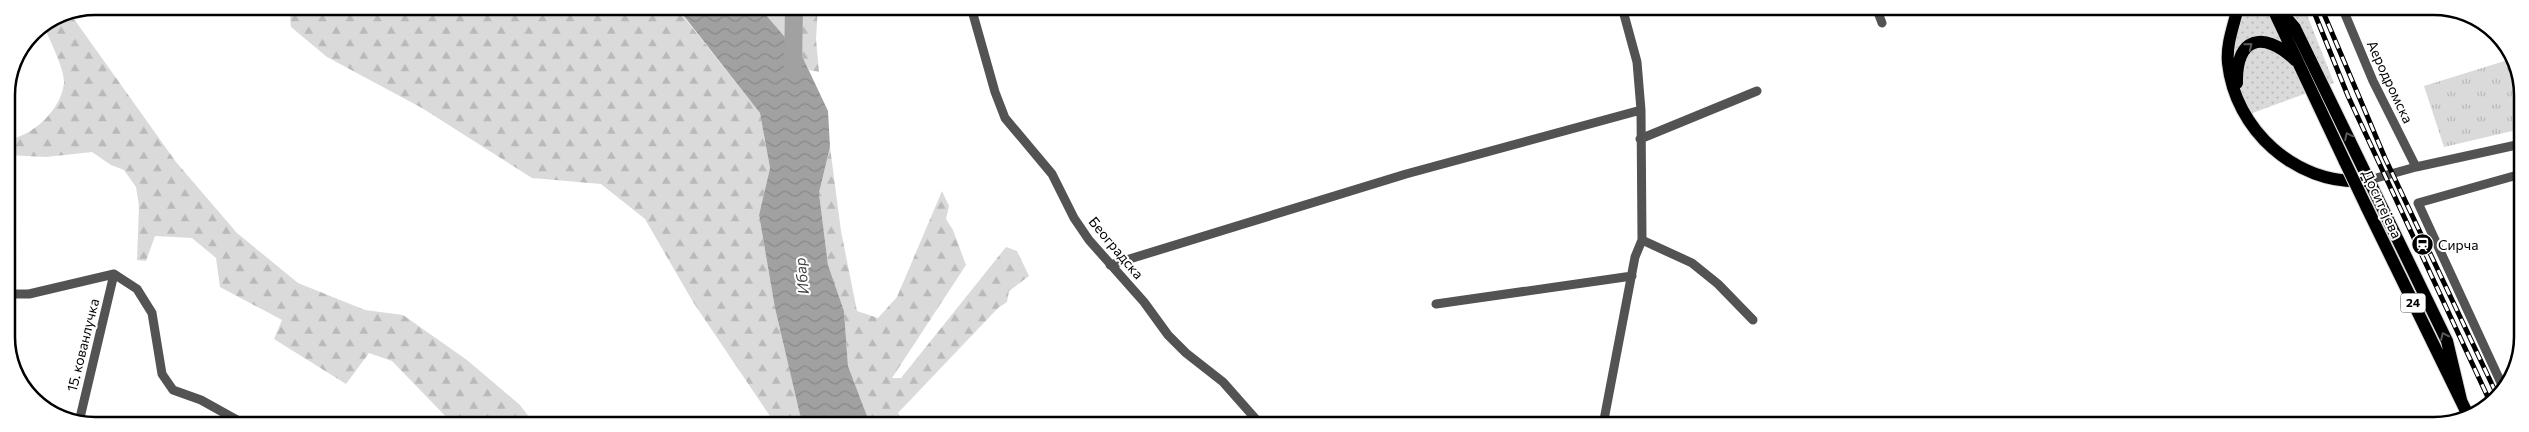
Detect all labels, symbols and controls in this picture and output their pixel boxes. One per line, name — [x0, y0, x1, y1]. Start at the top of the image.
street label: Аеродромска — [2364, 38, 2417, 126]
one-way arrow — [2244, 43, 2253, 52]
one-way arrow — [2343, 132, 2354, 141]
street label: Доситејева — [2359, 167, 2406, 241]
street label: Београдска — [1085, 213, 1147, 282]
station icon: Сирча — [2410, 233, 2434, 257]
place label: Сирча — [2438, 236, 2479, 253]
water label: Ибар — [790, 257, 812, 295]
road number: 24 — [2400, 294, 2426, 312]
street label: 15. кованлучка — [63, 296, 102, 393]
one-way arrow — [2440, 332, 2450, 341]

